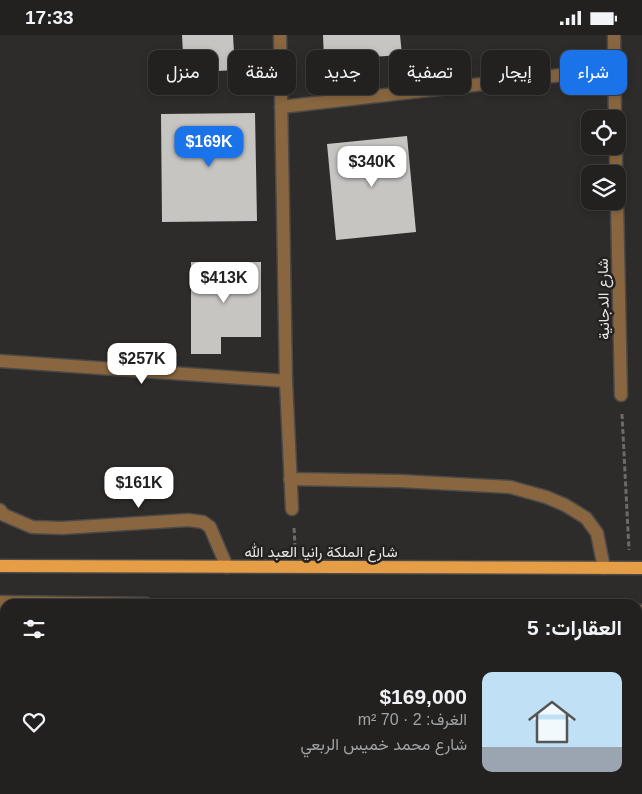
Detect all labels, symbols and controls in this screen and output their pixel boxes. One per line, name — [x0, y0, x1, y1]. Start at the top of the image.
text: 17:33 — [25, 7, 74, 28]
chip: منزل — [148, 50, 218, 95]
chip: شقة — [228, 50, 296, 95]
chip: جديد — [306, 50, 379, 95]
chip: تصفية — [389, 50, 471, 95]
chip: إيجار — [481, 50, 550, 95]
chip: شراء — [560, 50, 627, 95]
map controls — [581, 110, 626, 210]
button: locate — [581, 110, 626, 155]
pin: $169K — [174, 125, 244, 168]
text: $169K — [185, 133, 233, 150]
pin: $340K — [337, 145, 407, 188]
text: $340K — [348, 153, 396, 170]
button: layers — [581, 165, 626, 210]
street label: شارع الدجانية — [594, 258, 615, 340]
pin: $413K — [189, 261, 259, 304]
text: $413K — [200, 269, 248, 286]
pin: $257K — [107, 343, 177, 385]
text: $257K — [118, 350, 166, 367]
pin: $161K — [104, 467, 174, 509]
text: $161K — [115, 474, 163, 491]
street label: شارع الملكة رانيا العبد الله — [244, 543, 398, 563]
icon: filters — [20, 615, 48, 643]
text: العقارات: 5 — [527, 616, 622, 639]
text: $169,000 — [379, 685, 467, 708]
icon: home — [522, 692, 582, 752]
icon: heart — [20, 708, 48, 736]
text: الغرف: 2 · 70 m² — [358, 711, 467, 728]
text: شارع محمد خميس الربعي — [301, 736, 467, 753]

